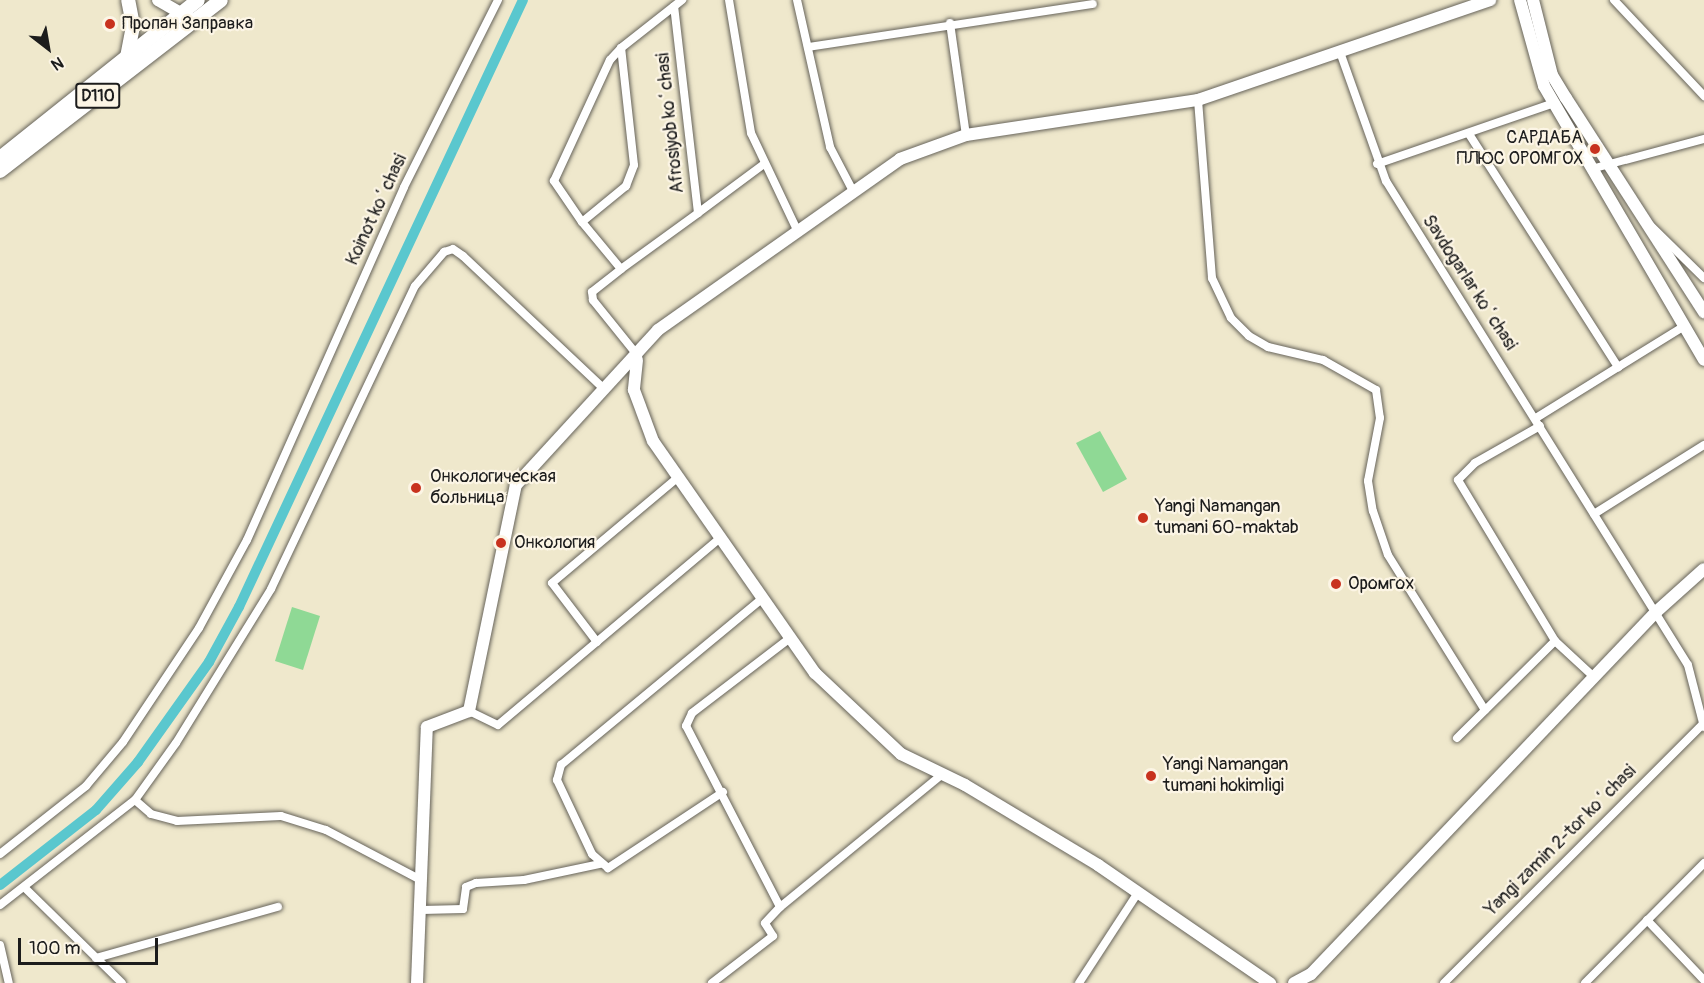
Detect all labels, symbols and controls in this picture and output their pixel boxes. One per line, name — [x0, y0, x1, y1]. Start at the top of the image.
place label: Пропан Заправка — [122, 13, 253, 35]
marker: Пропан Заправка — [103, 17, 117, 31]
north arrow — [18, 18, 78, 78]
text: N — [47, 52, 67, 75]
street label: Afrosiyob koʻchasi — [653, 52, 689, 194]
road number: D110 — [74, 83, 122, 109]
place label: САРДАБА ПЛЮС ОРОМГОХ — [1456, 128, 1583, 170]
marker: САРДАБА ПЛЮС ОРОМГОХ — [1588, 142, 1602, 156]
street label: Koinot koʻchasi — [342, 151, 412, 269]
street label: Savdogarlar koʻchasi — [1417, 211, 1521, 355]
place label: Онкологическая больница — [430, 467, 556, 510]
marker: Онкологическая больница — [407, 479, 425, 497]
place label: Yangi Namangan tumani 60-maktab — [1155, 497, 1299, 540]
marker: Yangi Namangan tumani 60-maktab — [1136, 511, 1150, 525]
place label: Онкология — [514, 532, 595, 554]
marker: Онкология — [492, 534, 510, 552]
place label: Оромгох — [1348, 573, 1414, 595]
marker: Оромгох — [1329, 577, 1343, 591]
place label: Yangi Namangan tumani hokimligi — [1163, 755, 1289, 798]
street label: Yangi zamin 2-tor koʻchasi — [1481, 761, 1641, 921]
marker: Yangi Namangan tumani hokimligi — [1144, 769, 1158, 783]
scale bar — [21, 926, 160, 964]
text: 100 m — [29, 937, 81, 960]

